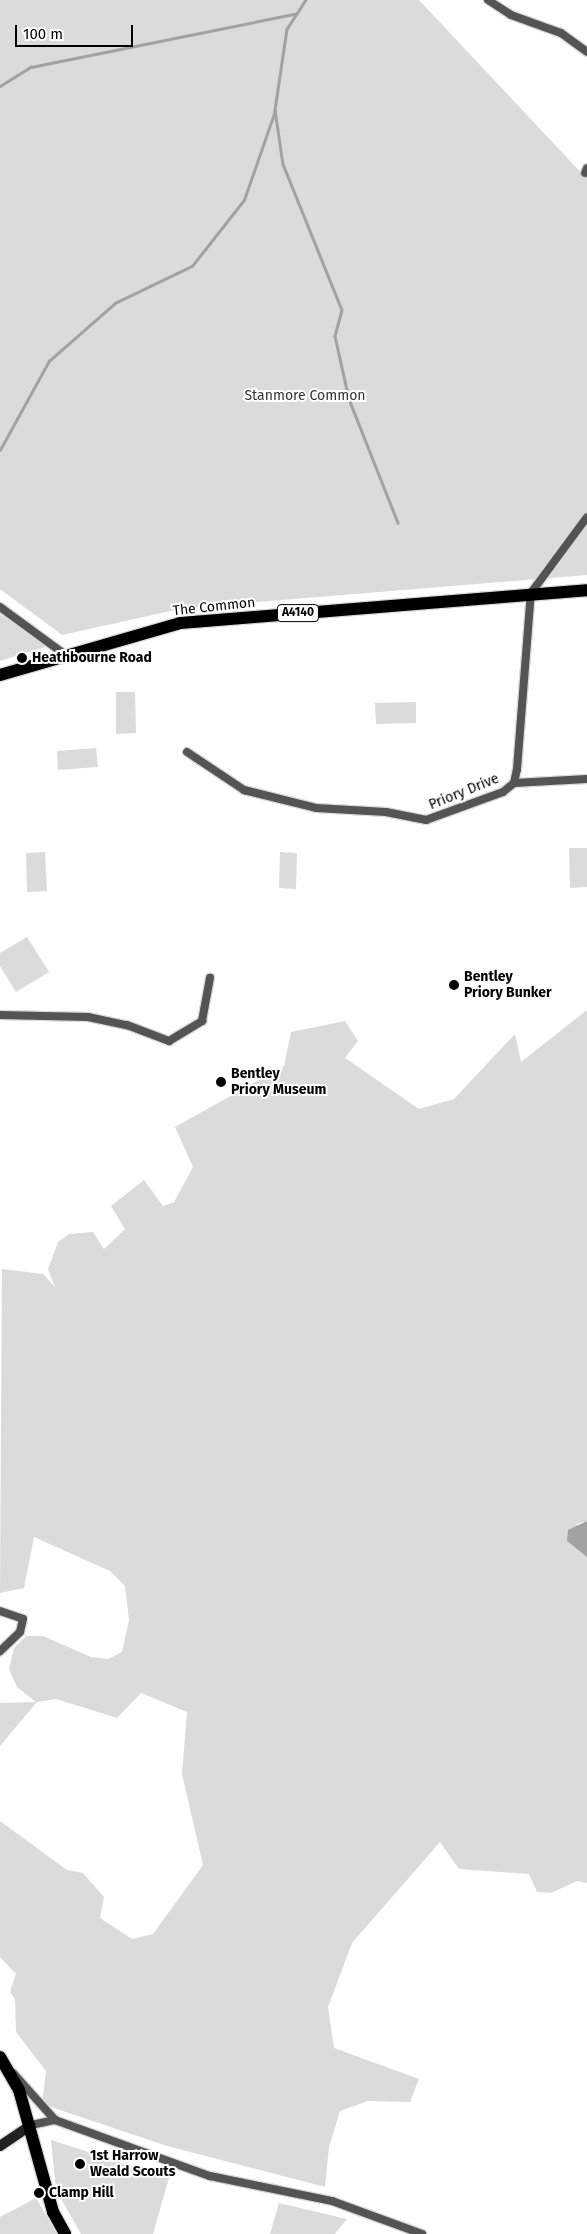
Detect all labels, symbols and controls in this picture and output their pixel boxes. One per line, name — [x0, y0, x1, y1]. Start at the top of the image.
scale bar — [18, 15, 135, 47]
text: 100 m — [23, 25, 63, 43]
park label: Stanmore Common — [244, 388, 366, 404]
street label: The Common — [172, 594, 256, 620]
road number: A4140 — [277, 604, 319, 622]
place label: Heathbourne Road — [32, 650, 152, 666]
marker: Heathbourne Road — [16, 652, 28, 664]
street label: Priory Drive — [426, 770, 502, 814]
place label: Bentley Priory Bunker — [464, 969, 552, 1002]
marker: Bentley Priory Bunker — [448, 979, 460, 991]
place label: Bentley Priory Museum — [231, 1066, 326, 1098]
marker: Bentley Priory Museum — [215, 1076, 227, 1088]
place label: 1st Harrow Weald Scouts — [90, 2148, 175, 2180]
marker: 1st Harrow Weald Scouts — [74, 2158, 86, 2170]
place label: Clamp Hill — [49, 2185, 114, 2201]
marker: Clamp Hill — [33, 2187, 45, 2199]

